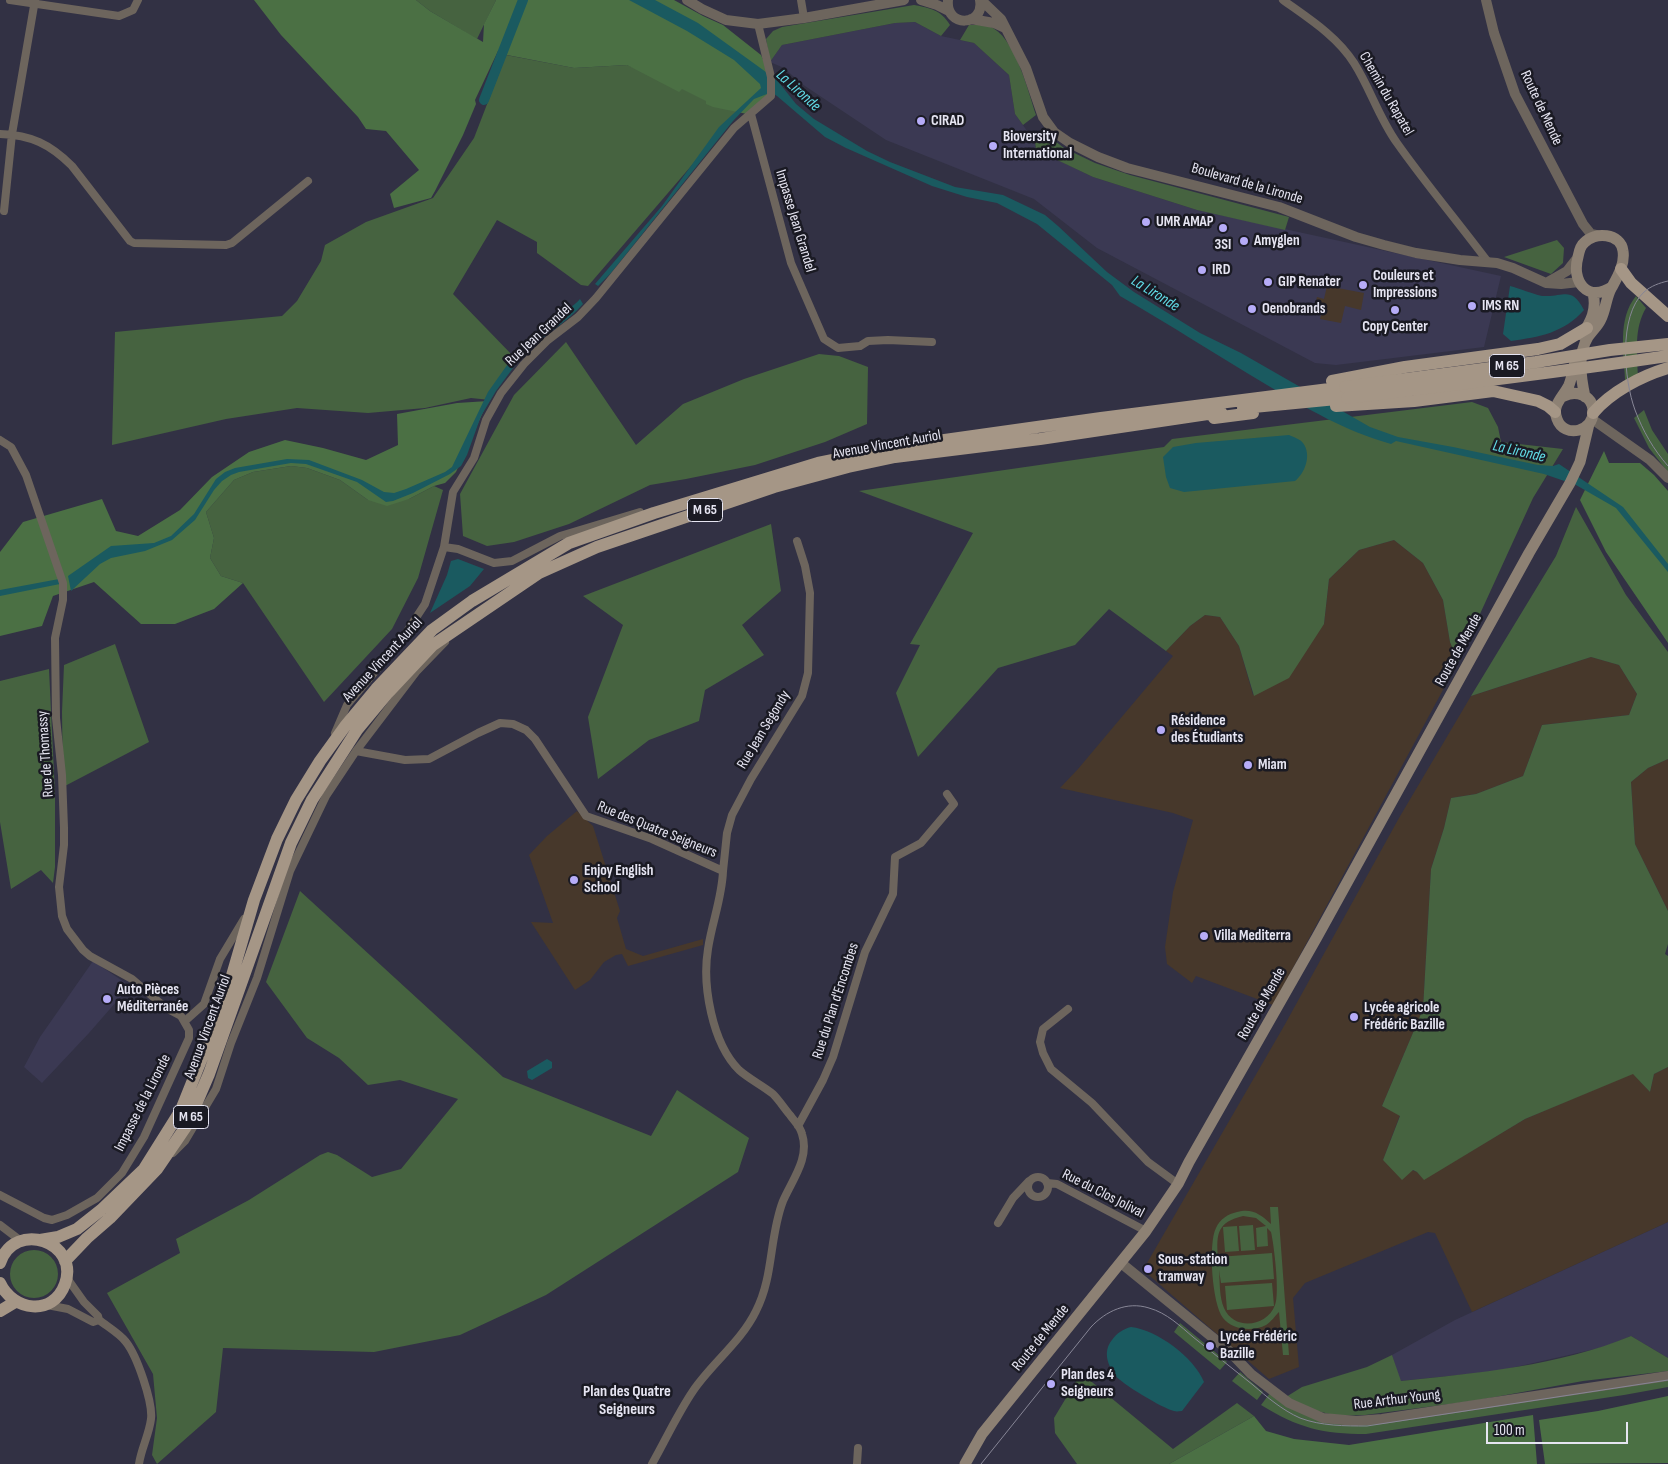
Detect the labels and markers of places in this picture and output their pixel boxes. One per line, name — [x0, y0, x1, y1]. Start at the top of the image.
place label: CIRAD — [931, 112, 964, 130]
marker: CIRAD — [915, 115, 927, 127]
place label: Bioversity International — [1003, 128, 1072, 163]
marker: Bioversity International — [987, 140, 999, 152]
place label: UMR AMAP — [1156, 213, 1214, 231]
marker: UMR AMAP — [1140, 216, 1152, 228]
marker: 3SI — [1217, 222, 1229, 234]
place label: Amyglen — [1254, 232, 1300, 250]
marker: Amyglen — [1238, 235, 1250, 247]
place label: 3SI — [1215, 236, 1231, 254]
place label: IRD — [1212, 261, 1230, 279]
marker: IRD — [1196, 264, 1208, 276]
place label: Couleurs et Impressions — [1373, 267, 1437, 302]
place label: GIP Renater — [1278, 273, 1341, 291]
marker: GIP Renater — [1262, 276, 1274, 288]
marker: Couleurs et Impressions — [1357, 279, 1369, 291]
place label: IMS RN — [1482, 297, 1519, 315]
place label: Oenobrands — [1262, 300, 1325, 318]
marker: IMS RN — [1466, 300, 1478, 312]
marker: Oenobrands — [1246, 303, 1258, 315]
marker: Copy Center — [1389, 304, 1401, 316]
place label: Copy Center — [1362, 318, 1428, 336]
place label: Résidence des Étudiants — [1171, 712, 1243, 747]
marker: Résidence des Étudiants — [1155, 724, 1167, 736]
place label: Miam — [1258, 756, 1287, 774]
marker: Miam — [1242, 759, 1254, 771]
place label: Enjoy English School — [584, 862, 653, 897]
marker: Enjoy English School — [568, 874, 580, 886]
place label: Villa Mediterra — [1214, 927, 1291, 945]
marker: Villa Mediterra — [1198, 930, 1210, 942]
place label: Auto Pièces Méditerranée — [117, 981, 188, 1016]
marker: Auto Pièces Méditerranée — [101, 993, 113, 1005]
place label: Lycée agricole Frédéric Bazille — [1364, 999, 1445, 1034]
marker: Lycée agricole Frédéric Bazille — [1348, 1011, 1360, 1023]
place label: Sous-station tramway — [1158, 1251, 1227, 1286]
marker: Sous-station tramway — [1142, 1263, 1154, 1275]
place label: Lycée Frédéric Bazille — [1220, 1328, 1297, 1363]
marker: Lycée Frédéric Bazille — [1204, 1340, 1216, 1352]
place label: Plan des 4 Seigneurs — [1061, 1366, 1114, 1401]
marker: Plan des 4 Seigneurs — [1045, 1378, 1057, 1390]

